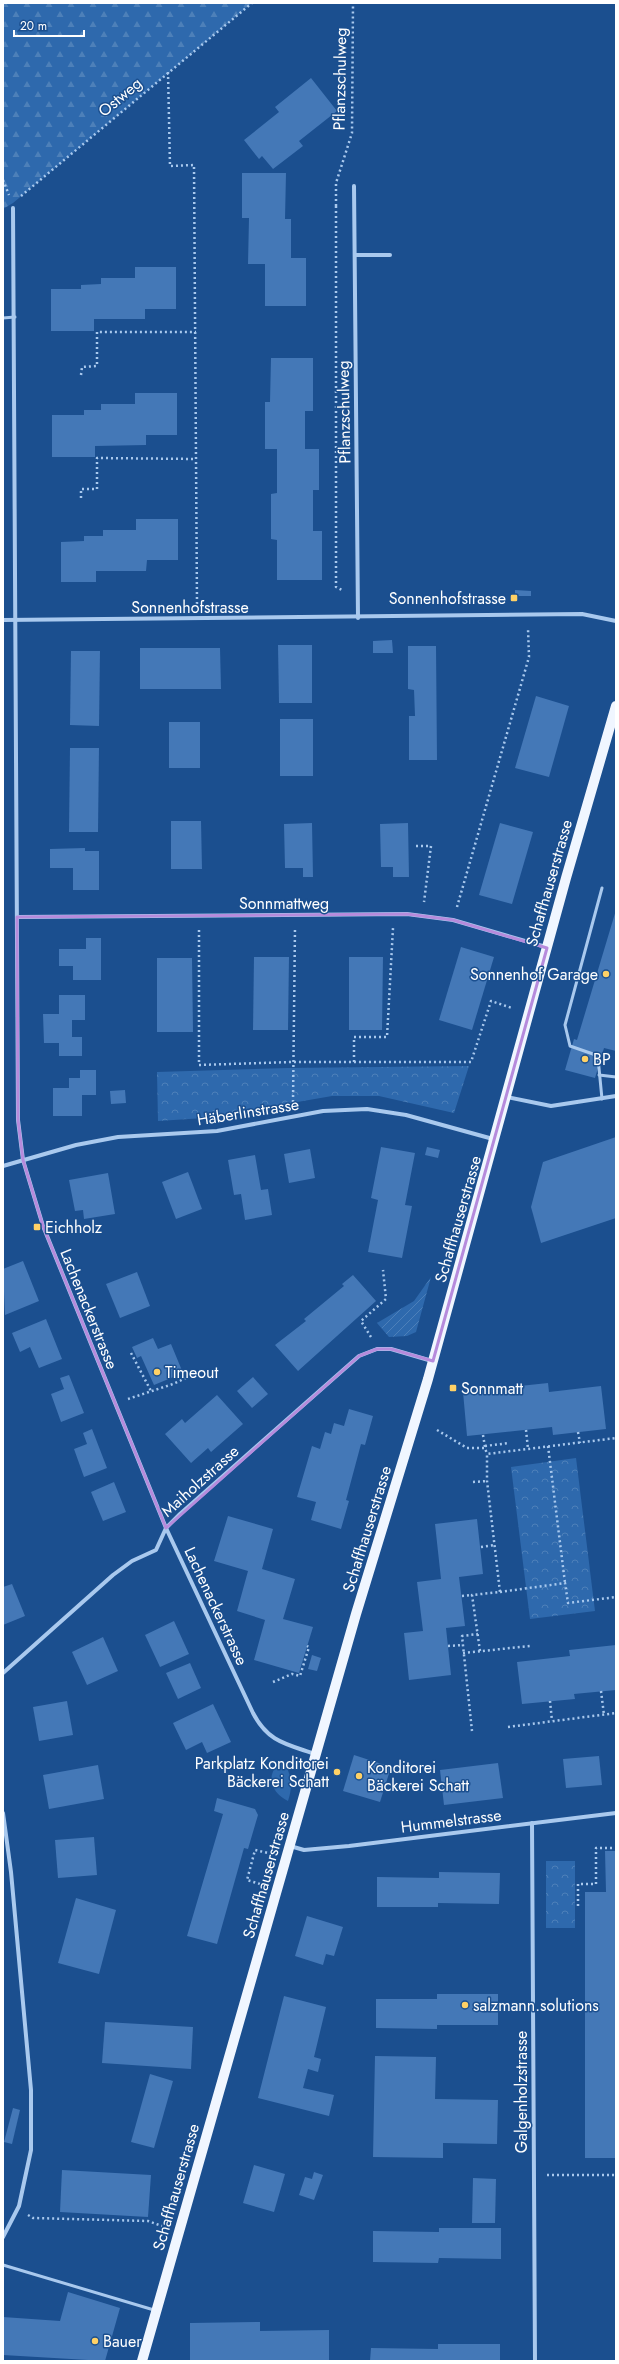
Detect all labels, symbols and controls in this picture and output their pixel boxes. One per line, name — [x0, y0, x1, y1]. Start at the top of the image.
scale bar — [14, 12, 84, 38]
text: 20 m — [20, 17, 47, 35]
street label: Pflanzschulweg — [328, 27, 352, 131]
street label: Ostweg — [93, 72, 147, 122]
street label: Pflanzschulweg — [332, 360, 356, 464]
place label: Sonnenhofstrasse — [389, 587, 506, 610]
marker: Sonnenhofstrasse — [509, 593, 519, 603]
street label: Sonnenhofstrasse — [131, 596, 249, 619]
street label: Schaffhauserstrasse — [520, 817, 578, 949]
street label: Sonnmattweg — [239, 892, 329, 915]
place label: Sonnenhof Garage — [470, 963, 598, 986]
marker: Sonnenhof Garage — [601, 969, 611, 979]
place label: BP — [593, 1048, 611, 1071]
marker: BP — [580, 1054, 590, 1064]
street label: Häberlinstrasse — [195, 1093, 301, 1131]
street label: Schaffhauserstrasse — [429, 1153, 487, 1285]
place label: Eichholz — [45, 1216, 103, 1239]
marker: Eichholz — [32, 1222, 42, 1232]
street label: Lachenackerstrasse — [54, 1245, 124, 1373]
place label: Timeout — [165, 1361, 218, 1384]
marker: Timeout — [152, 1367, 162, 1377]
place label: Sonnmatt — [461, 1377, 523, 1400]
marker: Sonnmatt — [448, 1383, 458, 1393]
street label: Maiholzstrasse — [156, 1440, 244, 1522]
street label: Schaffhauserstrasse — [337, 1463, 397, 1595]
street label: Lachenackerstrasse — [179, 1543, 253, 1669]
place label: Parkplatz Konditorei Bäckerei Schatt — [195, 1752, 329, 1793]
place label: Konditorei Bäckerei Schatt — [367, 1756, 469, 1797]
marker: Parkplatz Konditorei Bäckerei Schatt — [332, 1767, 342, 1777]
marker: Konditorei Bäckerei Schatt — [354, 1771, 364, 1781]
street label: Hummelstrasse — [399, 1803, 503, 1839]
street label: Schaffhauserstrasse — [237, 1809, 295, 1941]
place label: salzmann.solutions — [473, 1994, 599, 2017]
marker: salzmann.solutions — [460, 2000, 470, 2010]
street label: Galgenholzstrasse — [510, 2031, 533, 2153]
street label: Schaffhauserstrasse — [147, 2121, 205, 2253]
place label: Bauer — [103, 2330, 142, 2353]
marker: Bauer — [90, 2336, 100, 2346]

